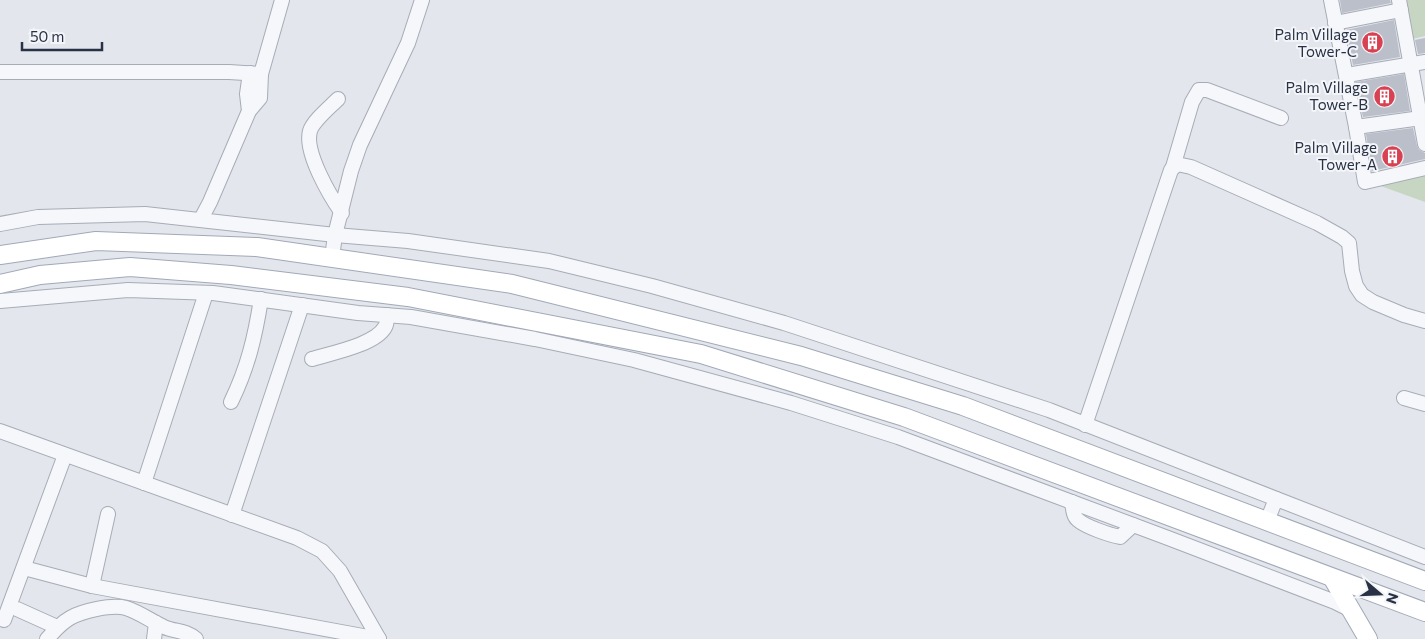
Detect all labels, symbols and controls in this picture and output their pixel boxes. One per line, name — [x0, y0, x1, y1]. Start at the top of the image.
scale bar — [22, 20, 102, 52]
place label: Palm Village Tower-C — [1274, 25, 1357, 60]
text: 50 m — [30, 27, 64, 45]
building icon: Palm Village Tower-C — [1361, 31, 1385, 55]
place label: Palm Village Tower-B — [1285, 78, 1368, 113]
building icon: Palm Village Tower-B — [1372, 84, 1396, 108]
place label: Palm Village Tower-A — [1294, 138, 1377, 173]
building icon: Palm Village Tower-A — [1381, 144, 1405, 168]
north arrow — [1355, 569, 1405, 619]
text: N — [1383, 591, 1403, 606]

